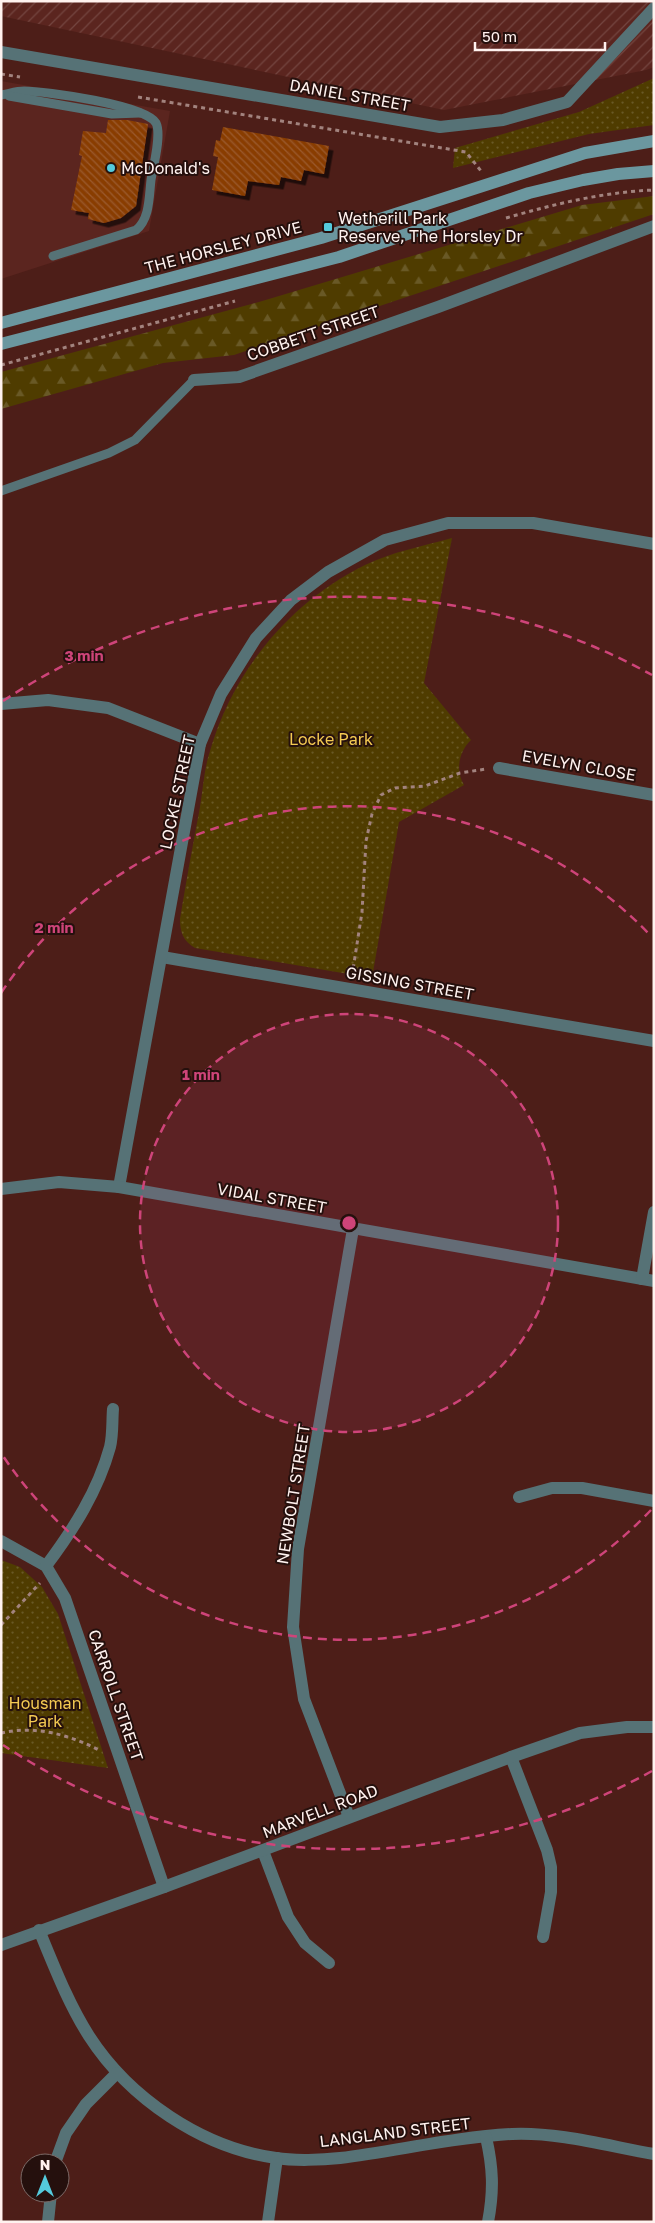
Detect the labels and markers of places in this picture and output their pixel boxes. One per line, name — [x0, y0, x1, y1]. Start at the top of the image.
place label: McDonald's — [121, 158, 210, 178]
marker: McDonald's — [105, 162, 117, 174]
place label: Wetherill Park Reserve, The Horsley Dr — [338, 208, 523, 246]
marker: Wetherill Park Reserve, The Horsley Dr — [322, 221, 334, 233]
centre of rings — [340, 1214, 358, 1232]

